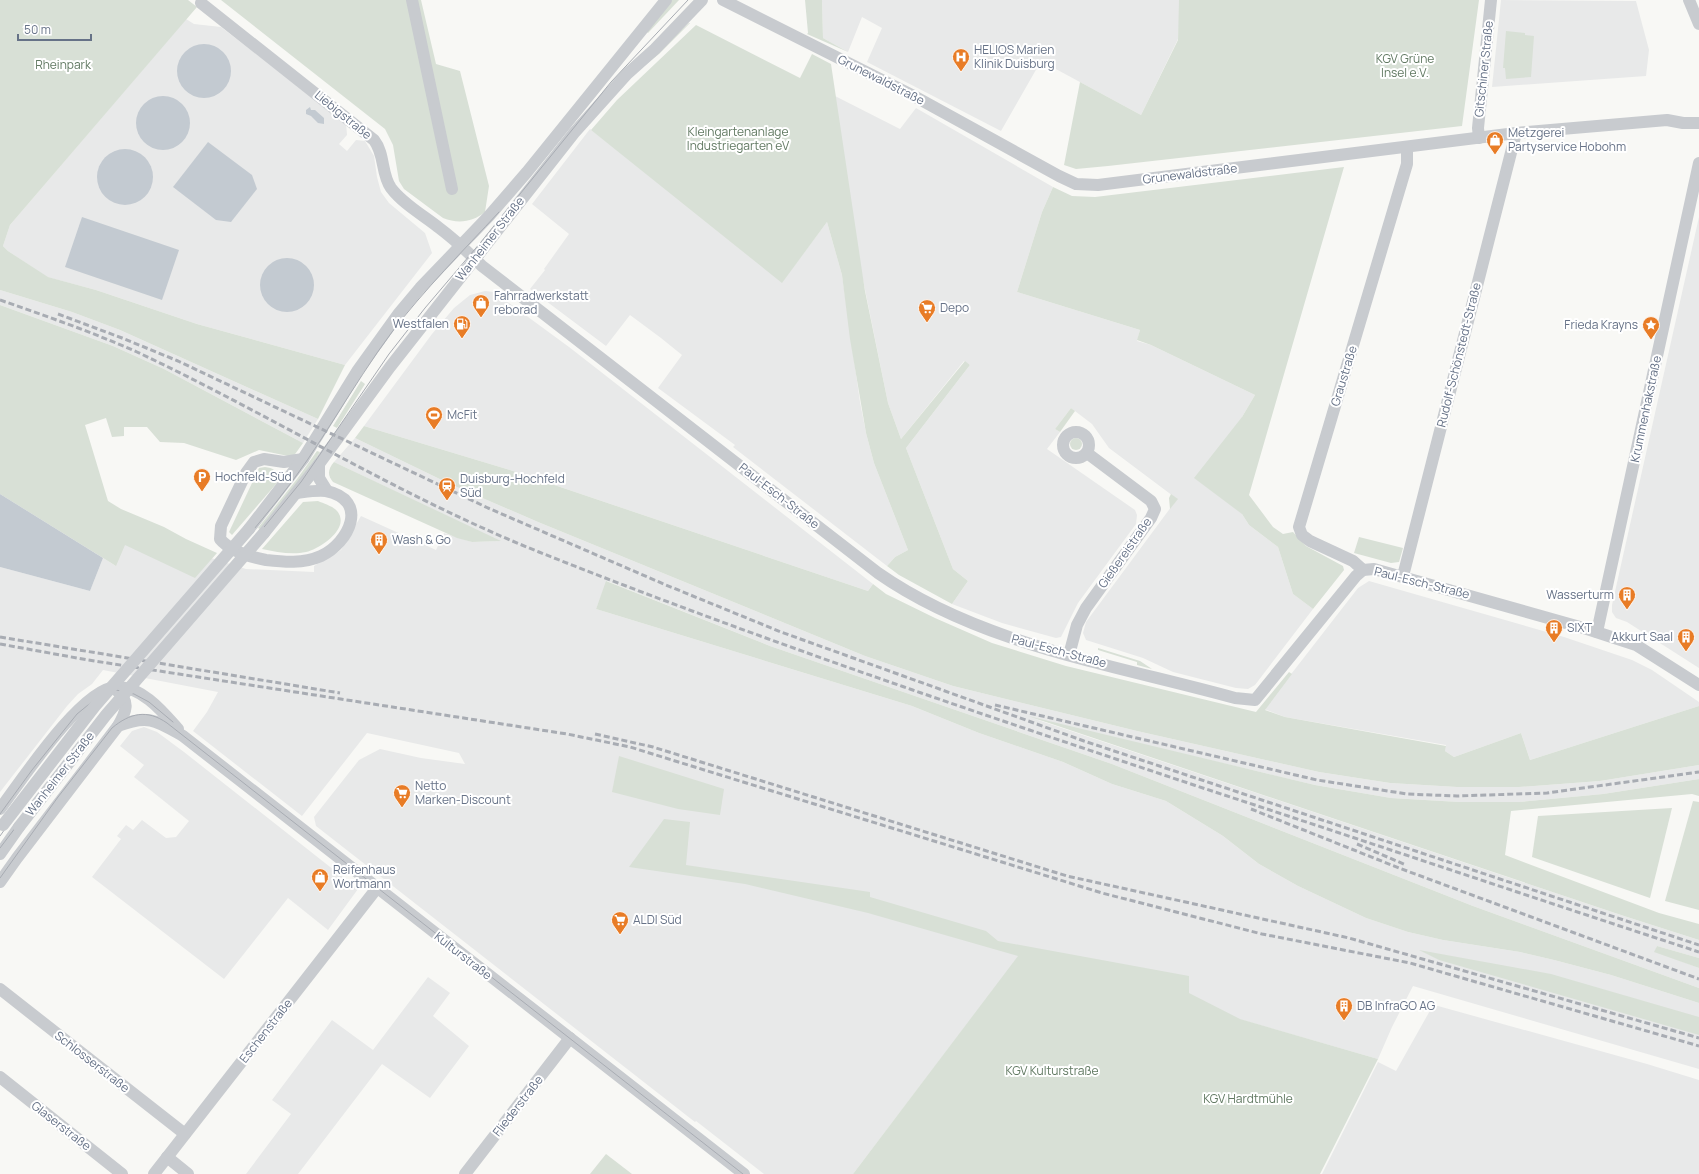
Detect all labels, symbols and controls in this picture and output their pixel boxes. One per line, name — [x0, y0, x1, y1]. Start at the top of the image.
scale bar — [18, 16, 91, 42]
street label: Gitschiner Straße — [1470, 20, 1497, 118]
text: 50 m — [24, 21, 51, 38]
place label: HELIOS Marien Klinik Duisburg — [974, 41, 1055, 72]
hospital icon: HELIOS Marien Klinik Duisburg — [951, 47, 971, 72]
street label: Grunewaldstraße — [835, 50, 928, 109]
park label: KGV Grüne Insel e.V. — [1376, 50, 1434, 81]
park label: Rheinpark — [35, 56, 92, 73]
street label: Liebigstraße — [311, 86, 375, 143]
park label: Kleingartenanlage Industriegarten eV — [687, 123, 790, 154]
place label: Metzgerei Partyservice Hobohm — [1508, 124, 1626, 155]
shop icon: Metzgerei Partyservice Hobohm — [1485, 130, 1505, 155]
street label: Grunewaldstraße — [1142, 159, 1238, 188]
street label: Wanheimer Straße — [451, 193, 528, 284]
street label: Rudolf-Schönstedt-Straße — [1432, 281, 1485, 429]
place label: Fahrradwerkstatt reborad — [494, 287, 589, 318]
shop icon: Fahrradwerkstatt reborad — [471, 293, 491, 318]
supermarket icon: Depo — [917, 298, 937, 323]
place label: Depo — [940, 299, 969, 316]
fuel station icon: Westfalen — [452, 314, 472, 339]
place label: Westfalen — [393, 315, 449, 332]
place icon: Frieda Krayns — [1641, 315, 1661, 340]
place label: Frieda Krayns — [1564, 316, 1638, 333]
street label: Graustraße — [1326, 344, 1361, 408]
street label: Krummenhakstraße — [1626, 354, 1665, 464]
sports icon: McFit — [424, 405, 444, 430]
place label: McFit — [447, 406, 478, 423]
street label: Paul-Esch-Straße — [736, 459, 823, 532]
parking icon: Hochfeld-Süd — [192, 467, 212, 492]
place label: Hochfeld-Süd — [215, 468, 292, 485]
place label: Duisburg-Hochfeld Süd — [460, 470, 565, 501]
station icon: Duisburg-Hochfeld Süd — [437, 476, 457, 501]
street label: Gießereistraße — [1094, 514, 1155, 591]
building icon: Wash & Go — [369, 530, 389, 555]
place label: Wash & Go — [392, 531, 451, 548]
street label: Paul-Esch-Straße — [1373, 562, 1472, 603]
building icon: Wasserturm — [1617, 585, 1637, 610]
place label: Wasserturm — [1546, 586, 1614, 603]
building icon: SIXT — [1544, 618, 1564, 643]
place label: SIXT — [1567, 619, 1593, 636]
building icon: Akkurt Saal — [1676, 627, 1696, 652]
place label: Akkurt Saal — [1611, 628, 1673, 645]
street label: Paul-Esch-Straße — [1010, 630, 1109, 671]
street label: Wanheimer Straße — [21, 728, 98, 819]
place label: Netto Marken-Discount — [415, 777, 511, 808]
supermarket icon: Netto Marken-Discount — [392, 783, 412, 808]
place label: Reifenhaus Wortmann — [333, 861, 396, 892]
shop icon: Reifenhaus Wortmann — [310, 867, 330, 892]
supermarket icon: ALDI Süd — [610, 910, 630, 935]
place label: ALDI Süd — [633, 911, 682, 928]
street label: Kulturstraße — [431, 928, 496, 983]
street label: Eschenstraße — [235, 995, 296, 1066]
building icon: DB InfraGO AG — [1334, 996, 1354, 1021]
place label: DB InfraGO AG — [1357, 997, 1436, 1014]
street label: Schlosserstraße — [51, 1027, 133, 1096]
park label: KGV Kulturstraße — [1005, 1062, 1099, 1079]
street label: Fliederstraße — [488, 1072, 547, 1140]
park label: KGV Hardtmühle — [1203, 1090, 1293, 1107]
street label: Glaserstraße — [28, 1097, 95, 1154]

